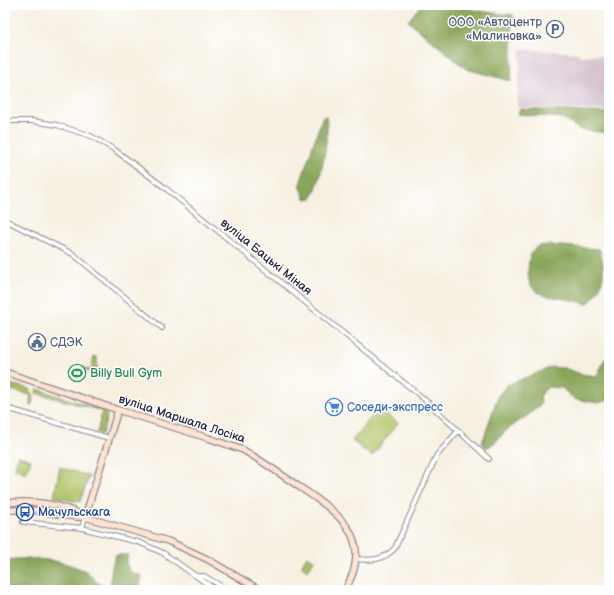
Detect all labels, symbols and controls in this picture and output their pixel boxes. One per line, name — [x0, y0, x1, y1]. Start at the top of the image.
place label: ООО «Автоцентр «Малиновка» — [448, 15, 542, 44]
parking icon: ООО «Автоцентр «Малиновка» — [545, 19, 565, 39]
street label: вуліца Бацькі Міная — [217, 215, 315, 299]
public building icon: СДЭК — [27, 332, 47, 352]
place label: СДЭК — [50, 335, 83, 350]
sports icon: Billy Bull Gym — [67, 363, 87, 383]
place label: Billy Bull Gym — [90, 366, 162, 381]
street label: вуліца Маршала Лосіка — [117, 391, 247, 447]
supermarket icon: Соседи-экспресс — [324, 397, 344, 417]
place label: Соседи-экспресс — [347, 400, 443, 415]
bus stop icon: Мачульскага — [15, 502, 35, 522]
place label: Мачульскага — [38, 505, 110, 520]

